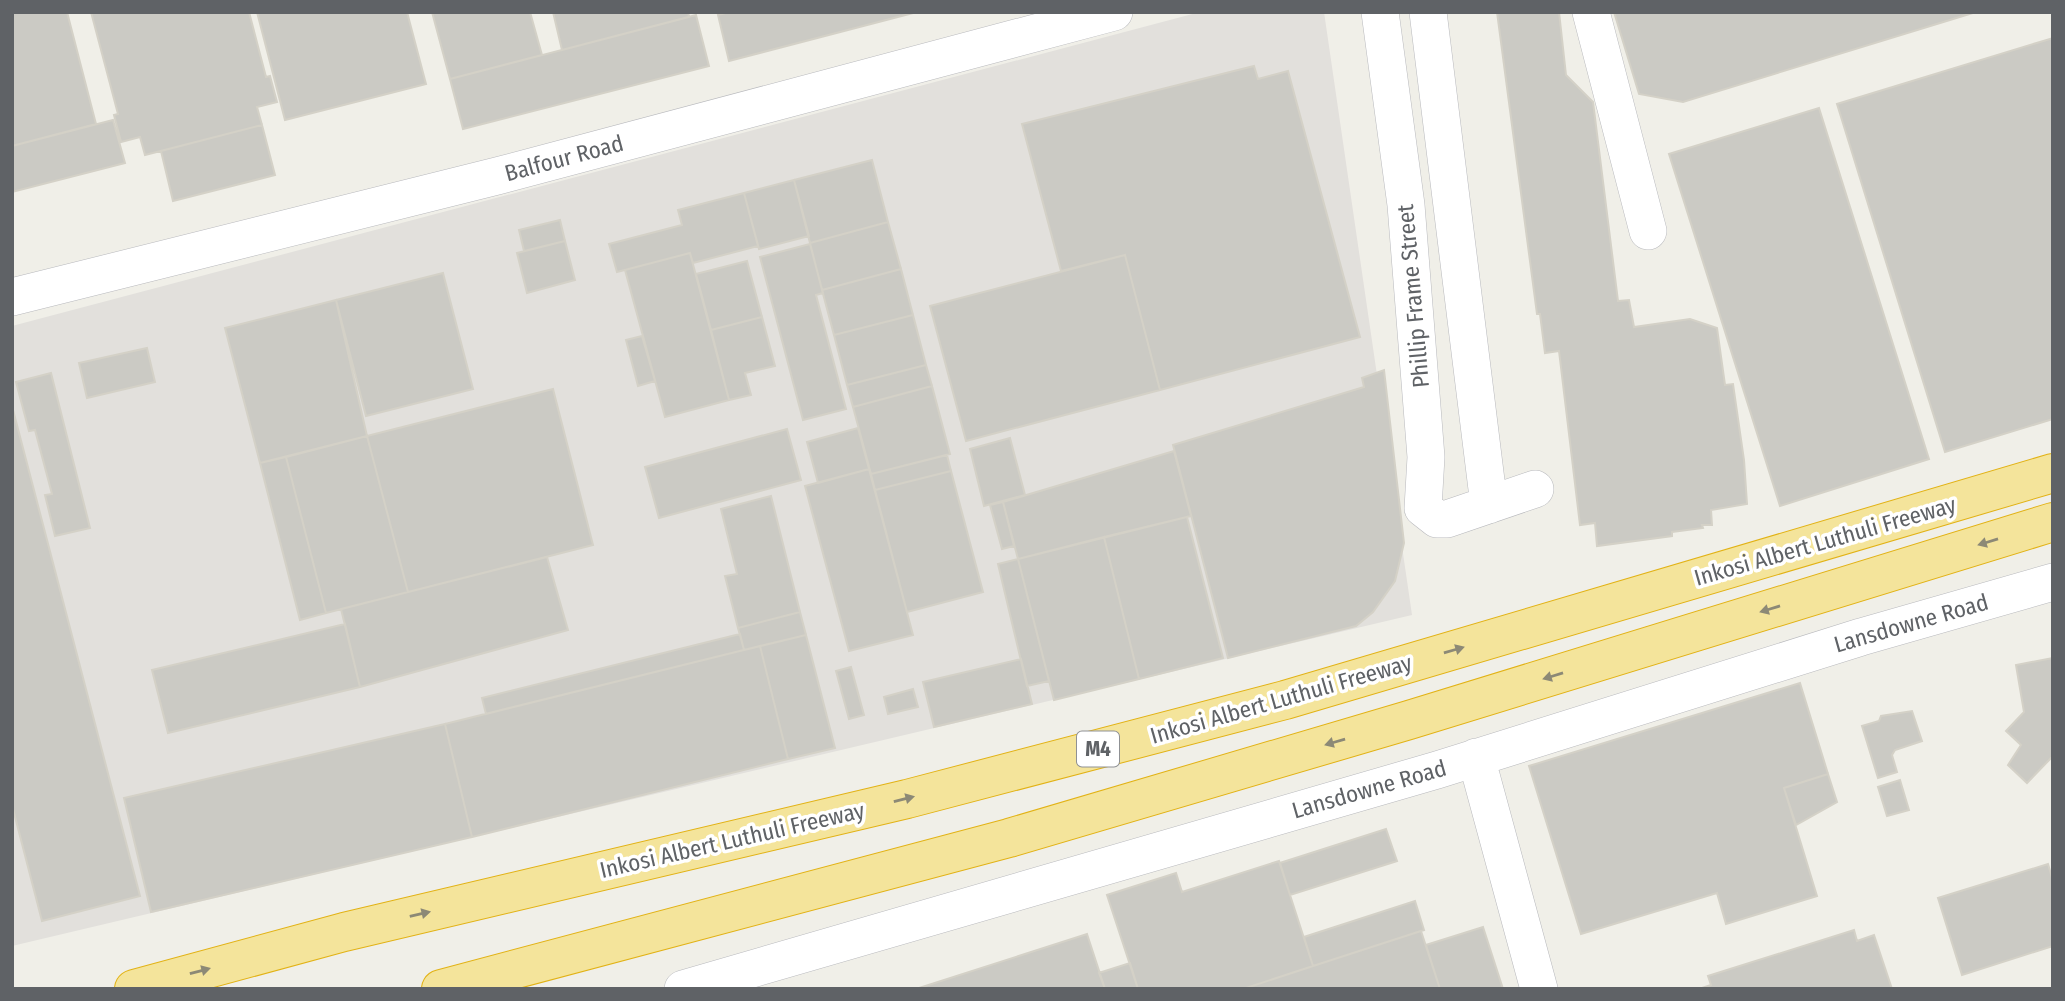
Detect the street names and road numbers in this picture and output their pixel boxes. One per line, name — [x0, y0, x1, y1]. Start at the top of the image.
street label: Balfour Road — [502, 129, 626, 187]
street label: Phillip Frame Street — [1391, 203, 1435, 389]
street label: Inkosi Albert Luthuli Freeway — [1691, 490, 1960, 592]
street label: Lansdowne Road — [1831, 588, 1991, 658]
street label: Inkosi Albert Luthuli Freeway — [1147, 648, 1416, 750]
road number: M4 — [1077, 732, 1119, 766]
street label: Lansdowne Road — [1289, 754, 1449, 824]
street label: Inkosi Albert Luthuli Freeway — [597, 796, 868, 884]

